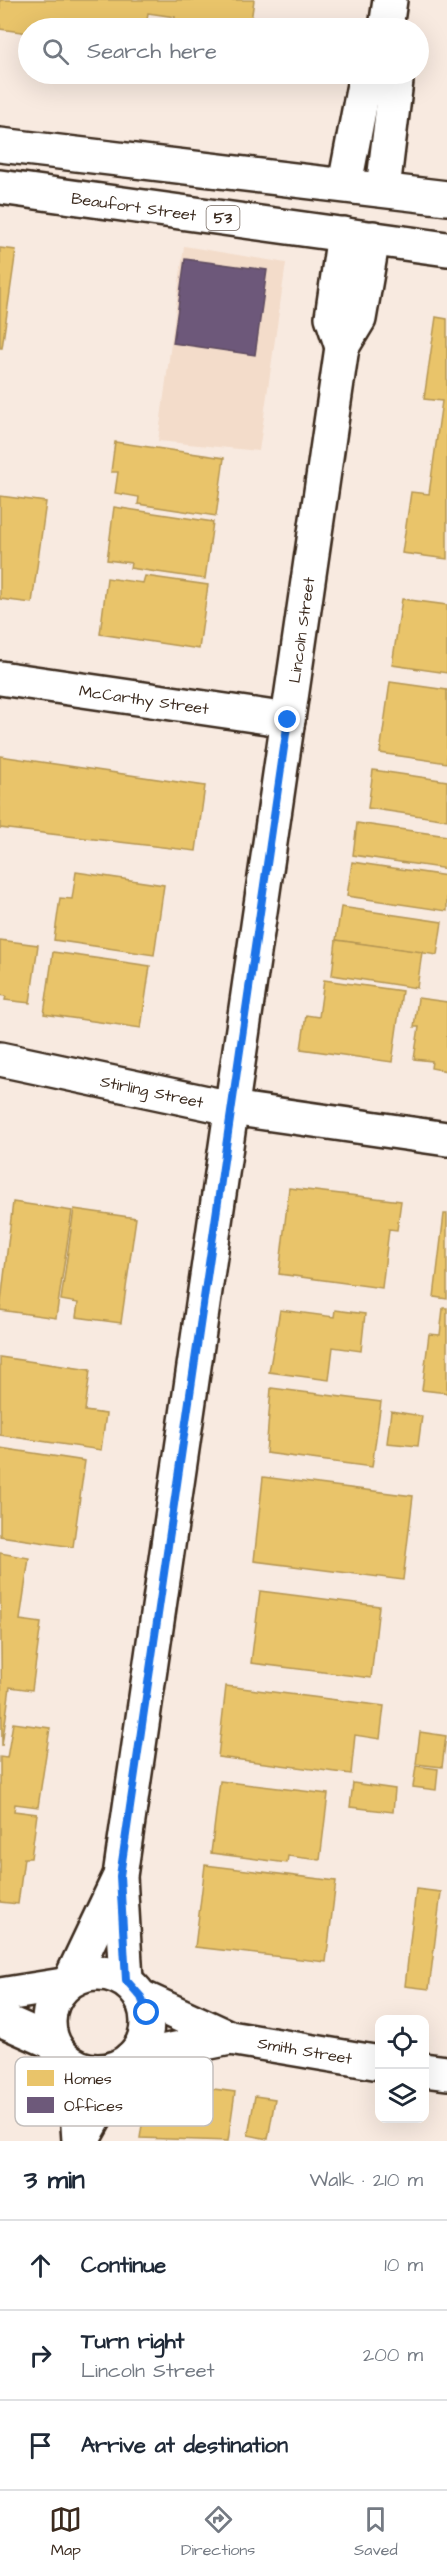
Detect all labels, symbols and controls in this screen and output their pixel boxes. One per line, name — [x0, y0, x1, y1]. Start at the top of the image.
search box — [18, 18, 429, 84]
icon: search — [39, 35, 72, 68]
text: Search here — [87, 36, 217, 67]
street label: Beaufort Street — [70, 187, 198, 227]
road number: 53 — [206, 206, 240, 230]
street label: Lincoln Street — [284, 575, 320, 685]
street label: McCarthy Street — [78, 680, 211, 721]
route end — [274, 706, 300, 732]
street label: Stirling Street — [98, 1070, 206, 1115]
route start — [133, 1999, 159, 2025]
map controls — [375, 2015, 429, 2123]
button: locate — [375, 2015, 429, 2069]
street label: Smith Street — [256, 2032, 354, 2070]
legend — [15, 2057, 213, 2126]
text: Homes — [64, 2068, 112, 2090]
button: layers — [375, 2069, 429, 2123]
text: Offices — [64, 2095, 123, 2117]
text: 3 min — [24, 2162, 85, 2198]
text: Walk · 210 m — [310, 2166, 423, 2194]
icon: ahead — [24, 2249, 57, 2282]
text: Continue — [81, 2250, 166, 2281]
text: 10 m — [384, 2251, 423, 2279]
text: Turn right — [81, 2326, 184, 2357]
icon: right — [24, 2339, 57, 2372]
text: 200 m — [363, 2341, 423, 2369]
text: Lincoln Street — [81, 2357, 215, 2385]
icon: arrive — [24, 2429, 57, 2462]
text: Arrive at destination — [81, 2430, 288, 2461]
tab: Map — [49, 2503, 82, 2561]
tab: Directions — [181, 2503, 255, 2561]
tab: Saved — [354, 2503, 398, 2561]

